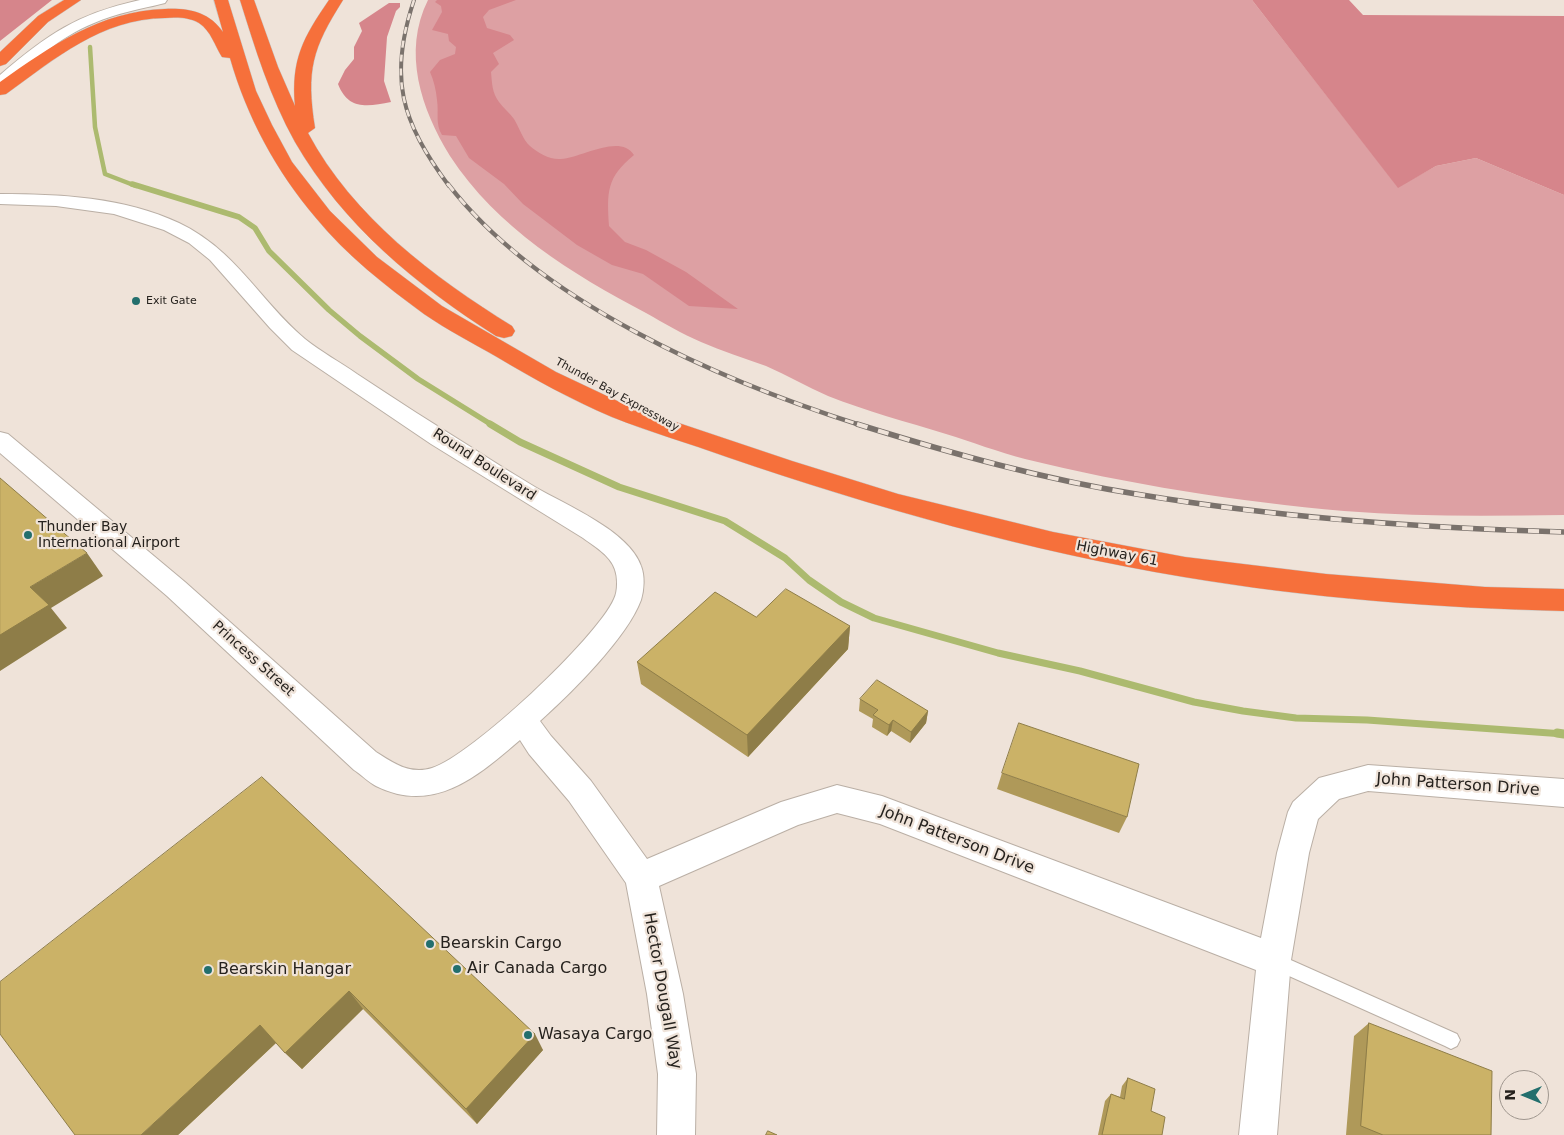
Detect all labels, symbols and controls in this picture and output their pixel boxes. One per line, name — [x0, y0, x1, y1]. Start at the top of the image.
place label: Exit Gate — [146, 294, 197, 308]
marker: Exit Gate — [130, 295, 142, 307]
street label: Thunder Bay Expressway — [553, 356, 681, 434]
street label: Round Boulevard — [429, 425, 539, 505]
place label: Thunder Bay International Airport — [38, 519, 180, 552]
marker: Thunder Bay International Airport — [22, 529, 34, 541]
street label: Highway 61 — [1075, 538, 1159, 570]
street label: Princess Street — [209, 618, 297, 700]
street label: John Patterson Drive — [1376, 770, 1540, 800]
street label: John Patterson Drive — [877, 802, 1037, 878]
street label: Hector Dougall Way — [639, 911, 685, 1071]
place label: Bearskin Cargo — [440, 934, 562, 954]
marker: Bearskin Cargo — [424, 938, 436, 950]
place label: Air Canada Cargo — [467, 959, 607, 979]
place label: Bearskin Hangar — [218, 960, 351, 980]
marker: Air Canada Cargo — [451, 963, 463, 975]
marker: Bearskin Hangar — [202, 964, 214, 976]
place label: Wasaya Cargo — [538, 1025, 652, 1045]
marker: Wasaya Cargo — [522, 1029, 534, 1041]
north arrow — [1499, 1070, 1549, 1120]
text: N — [1502, 1089, 1518, 1101]

